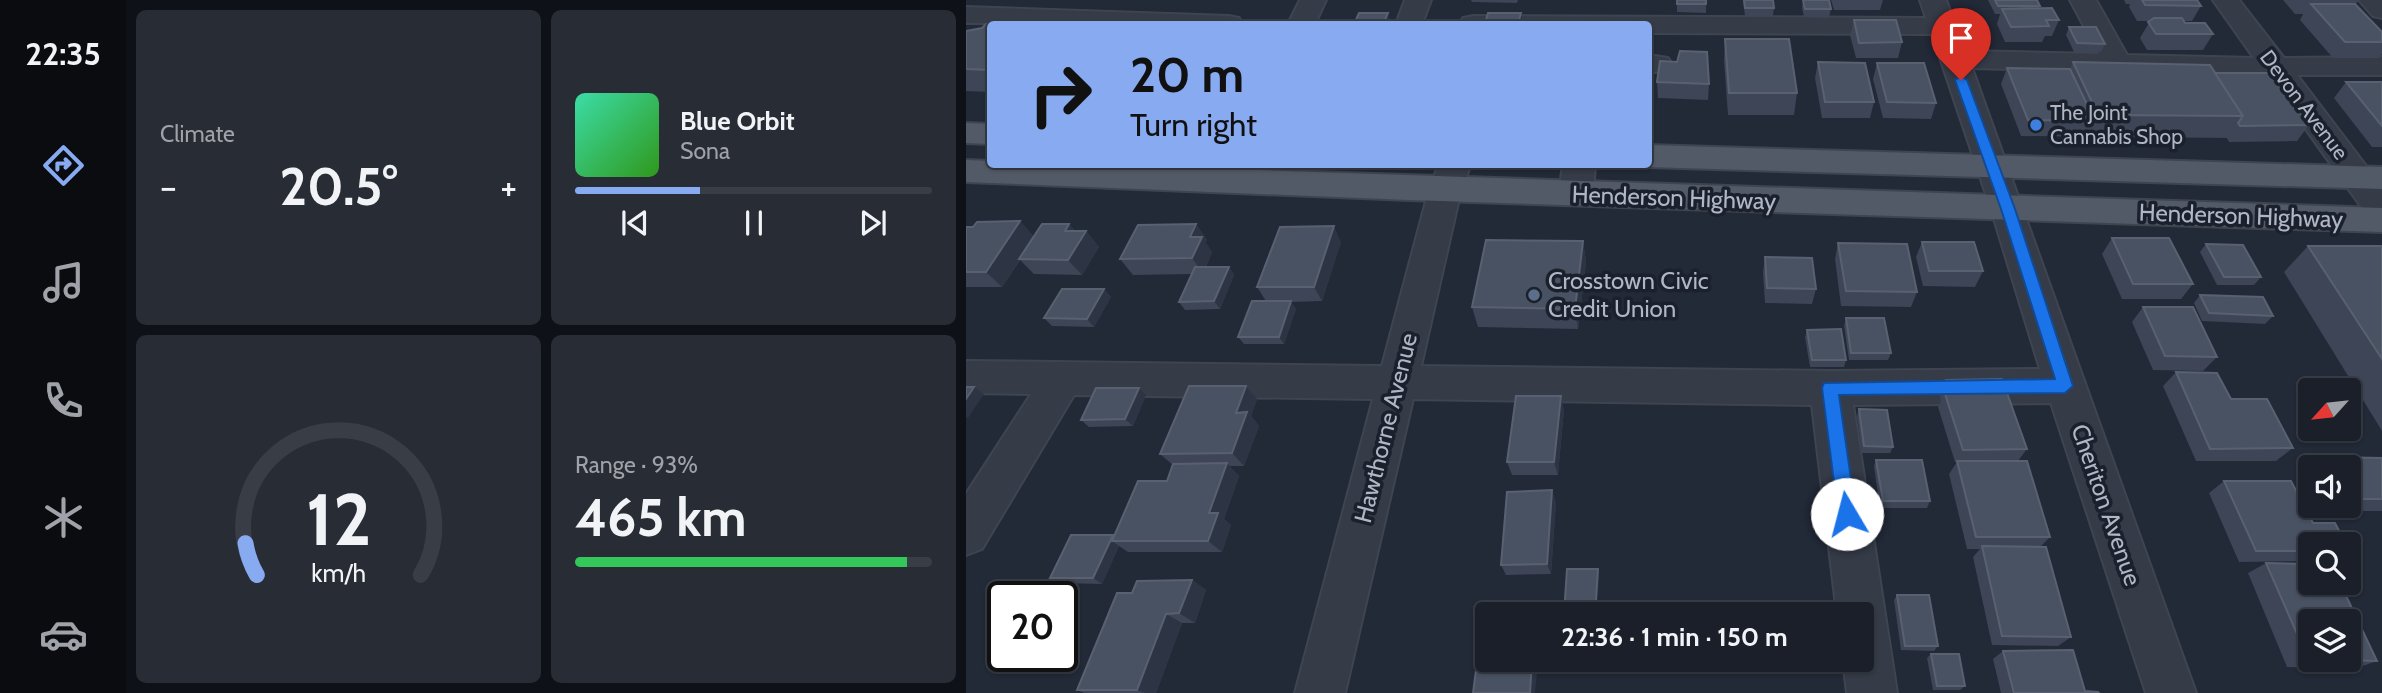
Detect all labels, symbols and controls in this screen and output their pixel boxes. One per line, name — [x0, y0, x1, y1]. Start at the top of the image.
pin — [1931, 8, 1991, 80]
icon: arrive — [1942, 19, 1980, 57]
text: 22:35 — [25, 34, 101, 73]
text: 20 m — [1130, 45, 1244, 104]
street label: Devon Avenue — [2255, 45, 2354, 165]
icon: right — [1015, 49, 1106, 140]
place label: The Joint Cannabis Shop — [2050, 100, 2183, 149]
text: Blue Orbit — [680, 105, 795, 137]
text: Turn right — [1130, 105, 1257, 144]
marker: The Joint Cannabis Shop — [2028, 117, 2044, 133]
text: Climate — [160, 120, 235, 148]
text: Sona — [680, 137, 730, 165]
icon: directions — [39, 141, 88, 190]
text: 20.5° — [279, 155, 398, 218]
text: − — [160, 163, 177, 210]
text: + — [500, 163, 517, 210]
street label: Henderson Highway — [1571, 179, 1777, 216]
street label: Henderson Highway — [2138, 197, 2344, 234]
icon: previous — [616, 204, 654, 242]
icon: pause — [735, 204, 773, 242]
icon: next — [854, 204, 892, 242]
icon: music — [39, 258, 88, 307]
place label: Crosstown Civic Credit Union — [1548, 266, 1709, 323]
marker: Crosstown Civic Credit Union — [1526, 287, 1542, 303]
street label: Hawthorne Avenue — [1348, 330, 1423, 526]
icon: phone — [39, 376, 88, 425]
north arrow — [2298, 378, 2361, 441]
map controls — [2298, 378, 2361, 672]
street label: Cheriton Avenue — [2065, 420, 2148, 589]
text: Range · 93% — [575, 451, 698, 479]
button: sound — [2298, 455, 2361, 518]
text: 12 — [306, 475, 371, 563]
position arrow — [1810, 477, 1884, 551]
text: 465 km — [575, 486, 747, 549]
icon: climate — [39, 493, 88, 542]
button: search — [2298, 532, 2361, 595]
text: km/h — [311, 558, 366, 588]
speed limit sign: 20 — [987, 581, 1078, 672]
button: layers — [2298, 609, 2361, 672]
icon: car — [39, 610, 88, 659]
text: 22:36 · 1 min · 150 m — [1561, 621, 1788, 653]

